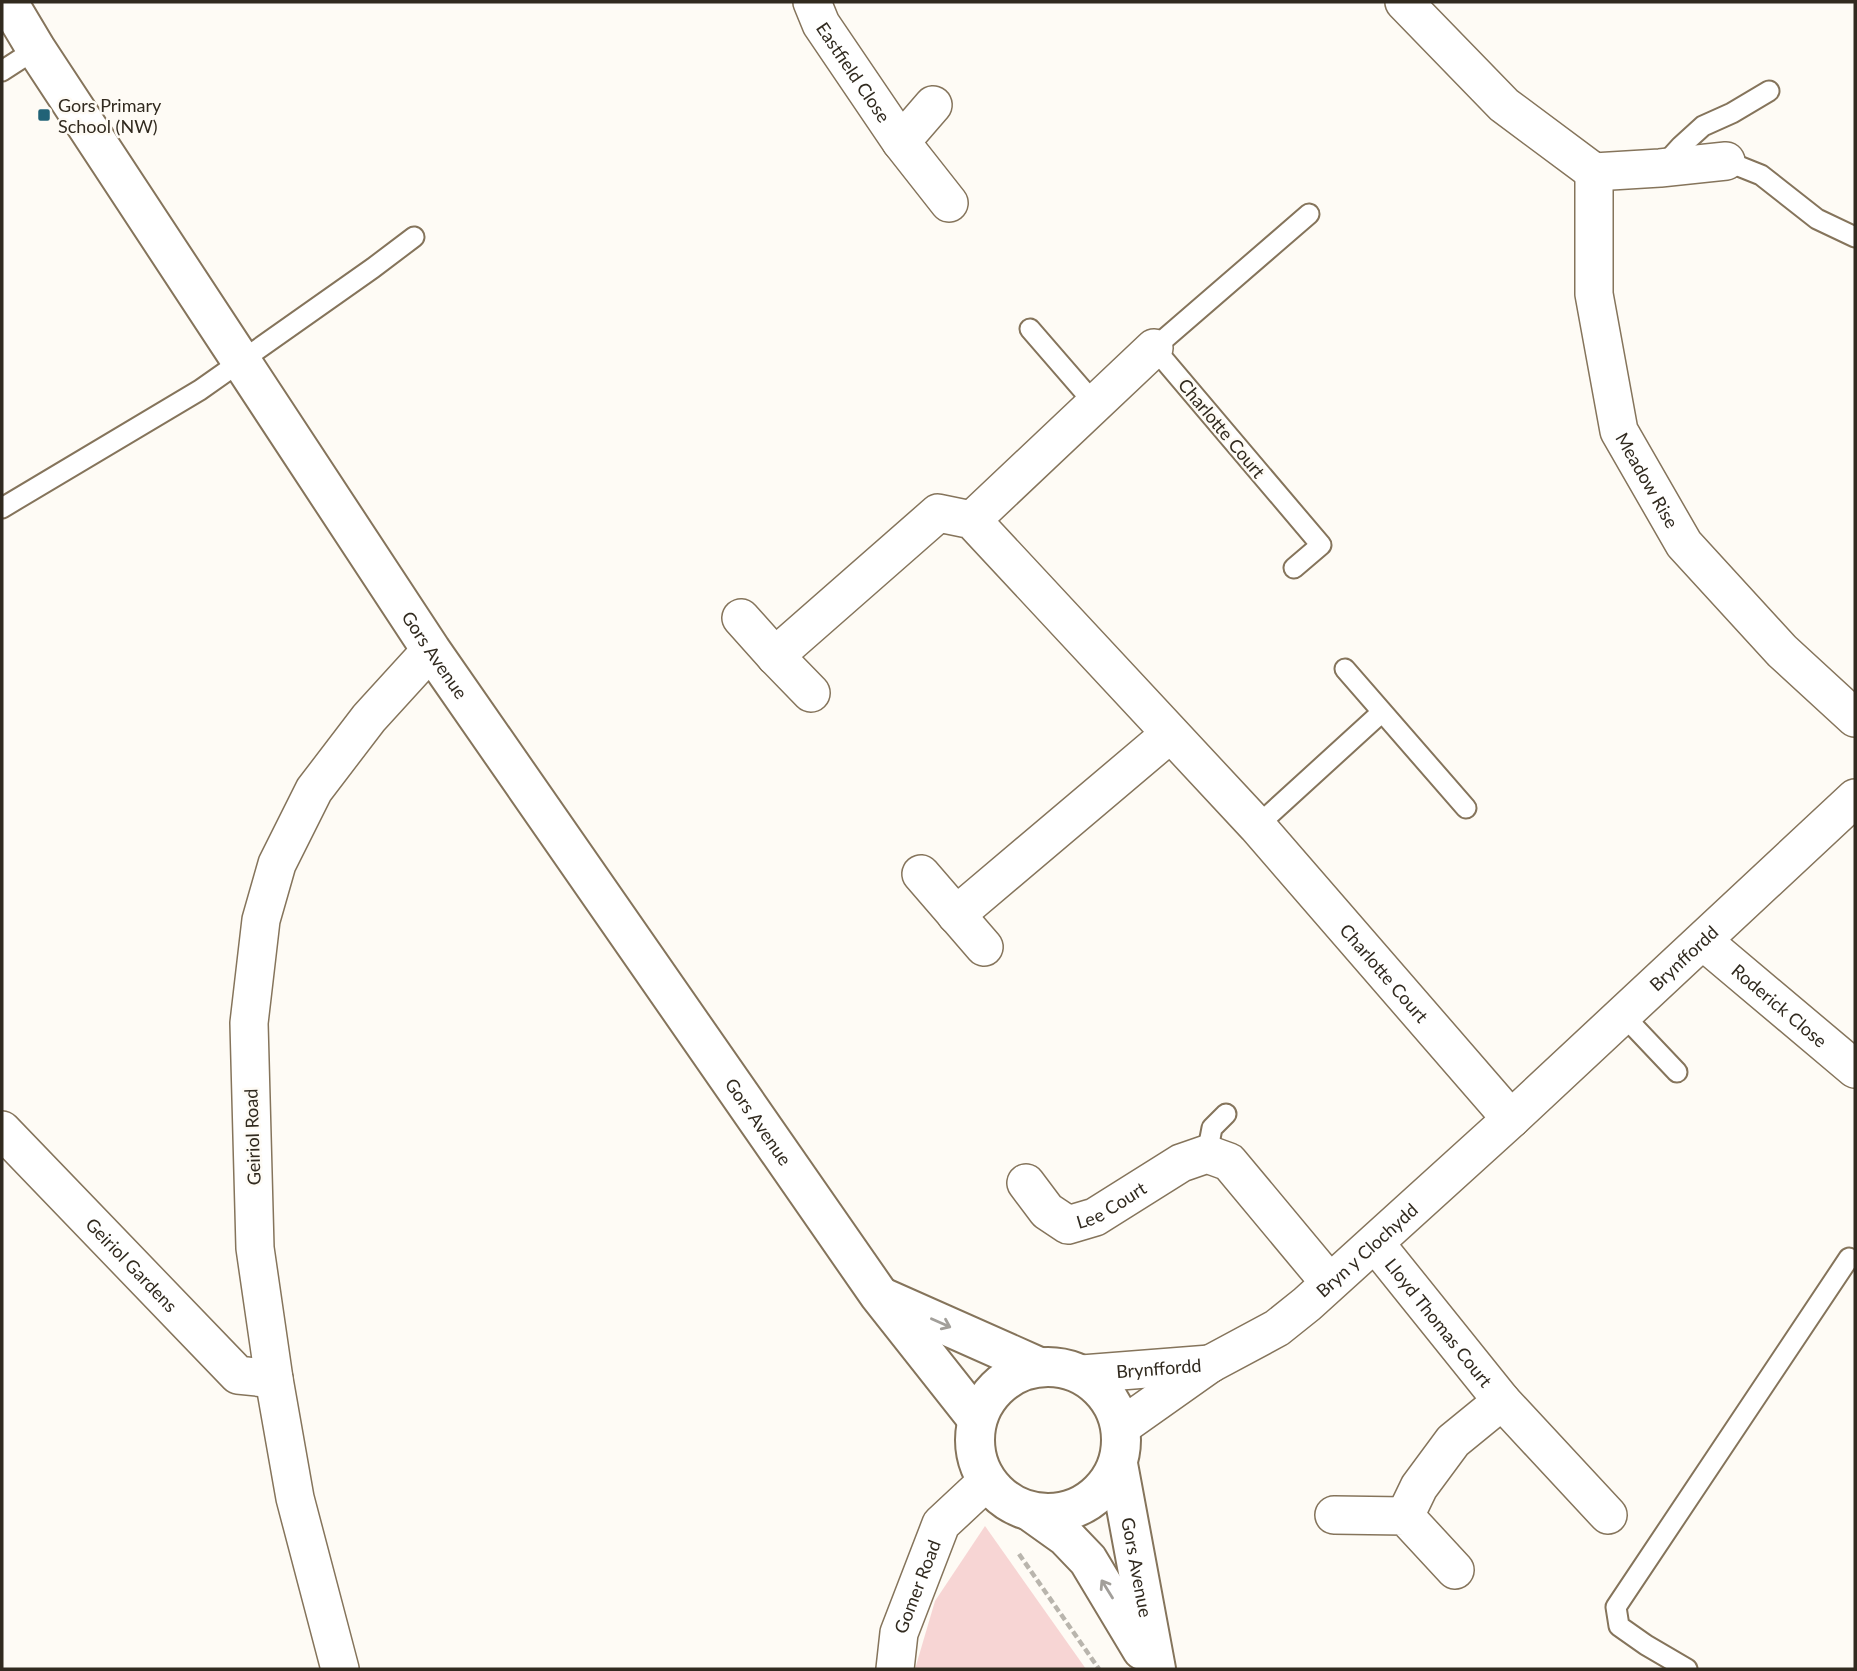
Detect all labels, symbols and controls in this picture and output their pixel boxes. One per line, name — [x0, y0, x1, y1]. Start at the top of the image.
street label: Eastfield Close — [812, 18, 895, 126]
place label: Gors Primary School (NW) — [58, 94, 162, 137]
marker: Gors Primary School (NW) — [36, 107, 52, 123]
street label: Charlotte Court — [1174, 374, 1270, 483]
street label: Meadow Rise — [1611, 429, 1683, 532]
street label: Gors Avenue — [397, 607, 472, 703]
street label: Charlotte Court — [1336, 919, 1433, 1027]
street label: Brynffordd — [1645, 921, 1722, 995]
street label: Roderick Close — [1727, 959, 1832, 1052]
street label: Gors Avenue — [721, 1074, 796, 1169]
street label: Geiriol Road — [239, 1088, 265, 1186]
street label: Lee Court — [1074, 1176, 1151, 1233]
street label: Bryn y Clochydd — [1311, 1198, 1422, 1301]
street label: Geiriol Gardens — [81, 1213, 182, 1317]
street label: Lloyd Thomas Court — [1381, 1254, 1498, 1392]
one-way arrow — [930, 1317, 951, 1330]
street label: Brynffordd — [1115, 1354, 1202, 1382]
street label: Gors Avenue — [1117, 1515, 1157, 1619]
street label: Gomer Road — [889, 1537, 945, 1636]
one-way arrow — [1099, 1580, 1114, 1599]

